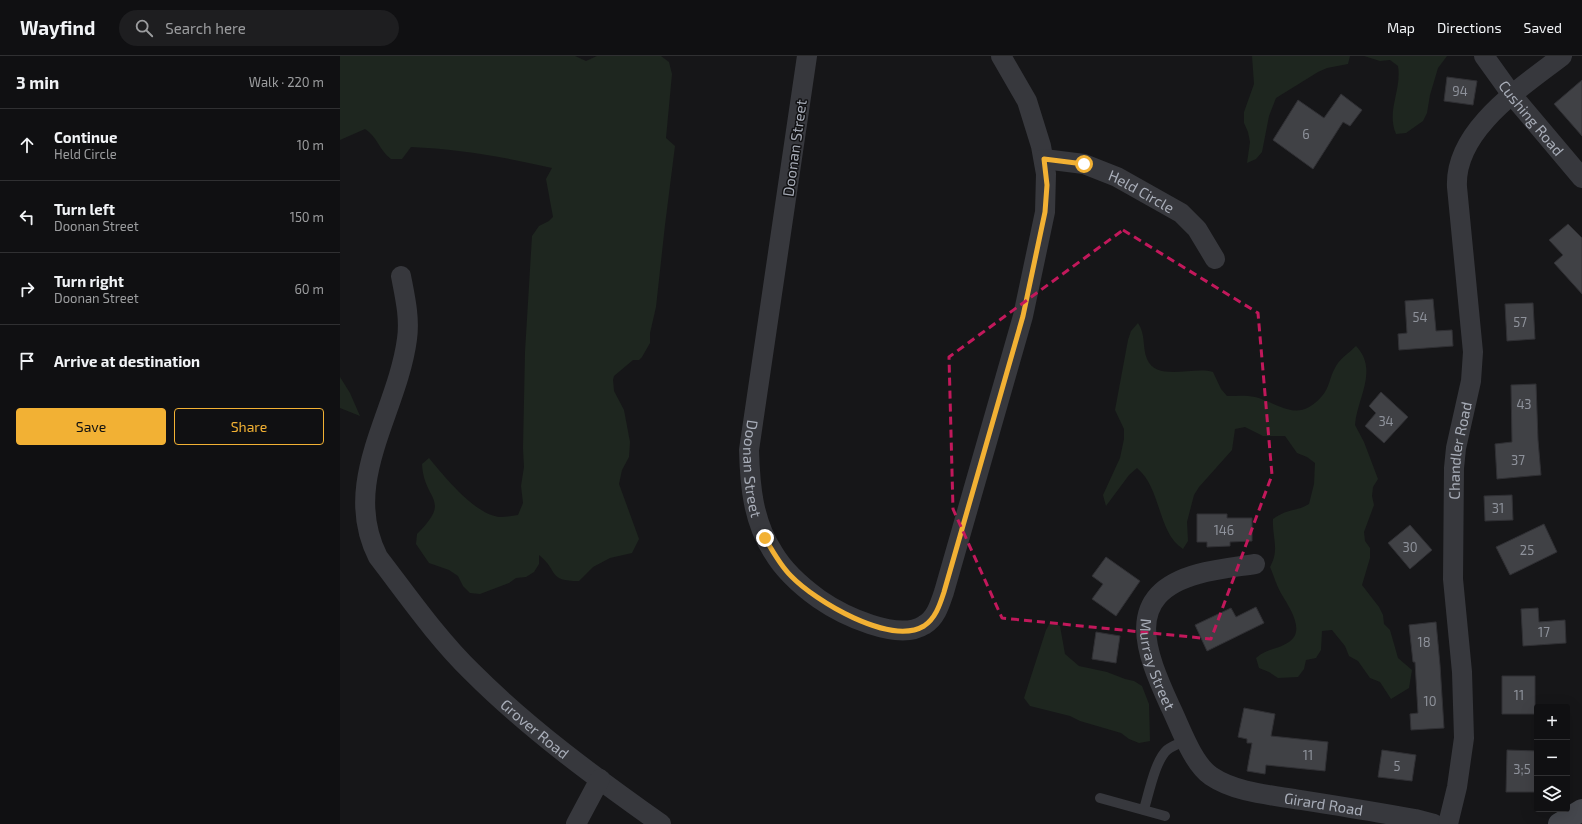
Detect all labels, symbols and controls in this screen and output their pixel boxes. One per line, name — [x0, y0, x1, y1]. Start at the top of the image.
search box — [119, 10, 399, 46]
text: Wayfind — [20, 16, 95, 39]
icon: search — [133, 17, 155, 39]
text: Search here — [165, 19, 246, 37]
text: Map — [1387, 19, 1415, 36]
text: Directions — [1437, 19, 1502, 36]
text: Saved — [1524, 19, 1562, 36]
text: 3 min — [16, 72, 59, 92]
text: Walk · 220 m — [249, 74, 324, 90]
street label: Cushing Road — [1495, 77, 1568, 159]
house number: 94 — [1452, 83, 1468, 99]
street label: Doonan Street — [778, 98, 810, 198]
house number: 6 — [1302, 126, 1310, 142]
text: Continue — [54, 128, 117, 146]
icon: ahead — [16, 134, 38, 156]
text: 10 m — [297, 137, 324, 153]
text: Held Circle — [54, 146, 117, 162]
route start — [1075, 155, 1093, 173]
street label: Held Circle — [1106, 166, 1178, 216]
text: Turn left — [54, 200, 115, 218]
icon: left — [16, 206, 38, 228]
text: 150 m — [290, 209, 324, 225]
text: Doonan Street — [54, 218, 139, 234]
text: Turn right — [54, 272, 124, 290]
icon: right — [16, 278, 38, 300]
text: 60 m — [294, 281, 324, 297]
text: Doonan Street — [54, 290, 139, 306]
house number: 54 — [1413, 309, 1427, 325]
house number: 57 — [1513, 314, 1527, 330]
icon: arrive — [16, 350, 38, 372]
text: Arrive at destination — [54, 352, 200, 370]
house number: 43 — [1516, 396, 1532, 412]
street label: Chandler Road — [1445, 400, 1475, 500]
button: Save — [16, 408, 166, 445]
button: Share — [174, 408, 324, 445]
house number: 34 — [1378, 413, 1394, 429]
street label: Doonan Street — [740, 419, 766, 520]
house number: 37 — [1511, 452, 1525, 468]
house number: 31 — [1492, 500, 1504, 516]
house number: 146 — [1214, 522, 1234, 538]
route end — [756, 529, 774, 547]
house number: 30 — [1402, 539, 1418, 555]
house number: 25 — [1520, 542, 1534, 558]
street label: Murray Street — [1137, 618, 1180, 713]
house number: 17 — [1538, 624, 1550, 640]
house number: 18 — [1417, 634, 1431, 650]
house number: 11 — [1514, 687, 1524, 703]
house number: 10 — [1423, 693, 1437, 709]
street label: Grover Road — [497, 695, 573, 762]
map controls — [1534, 704, 1570, 812]
button: + — [1534, 704, 1570, 740]
button: − — [1534, 740, 1570, 776]
house number: 11 — [1303, 747, 1313, 763]
house number: 5 — [1394, 758, 1401, 774]
house number: 3;5 — [1513, 761, 1531, 777]
button: layers — [1534, 776, 1570, 812]
street label: Girard Road — [1283, 789, 1364, 819]

